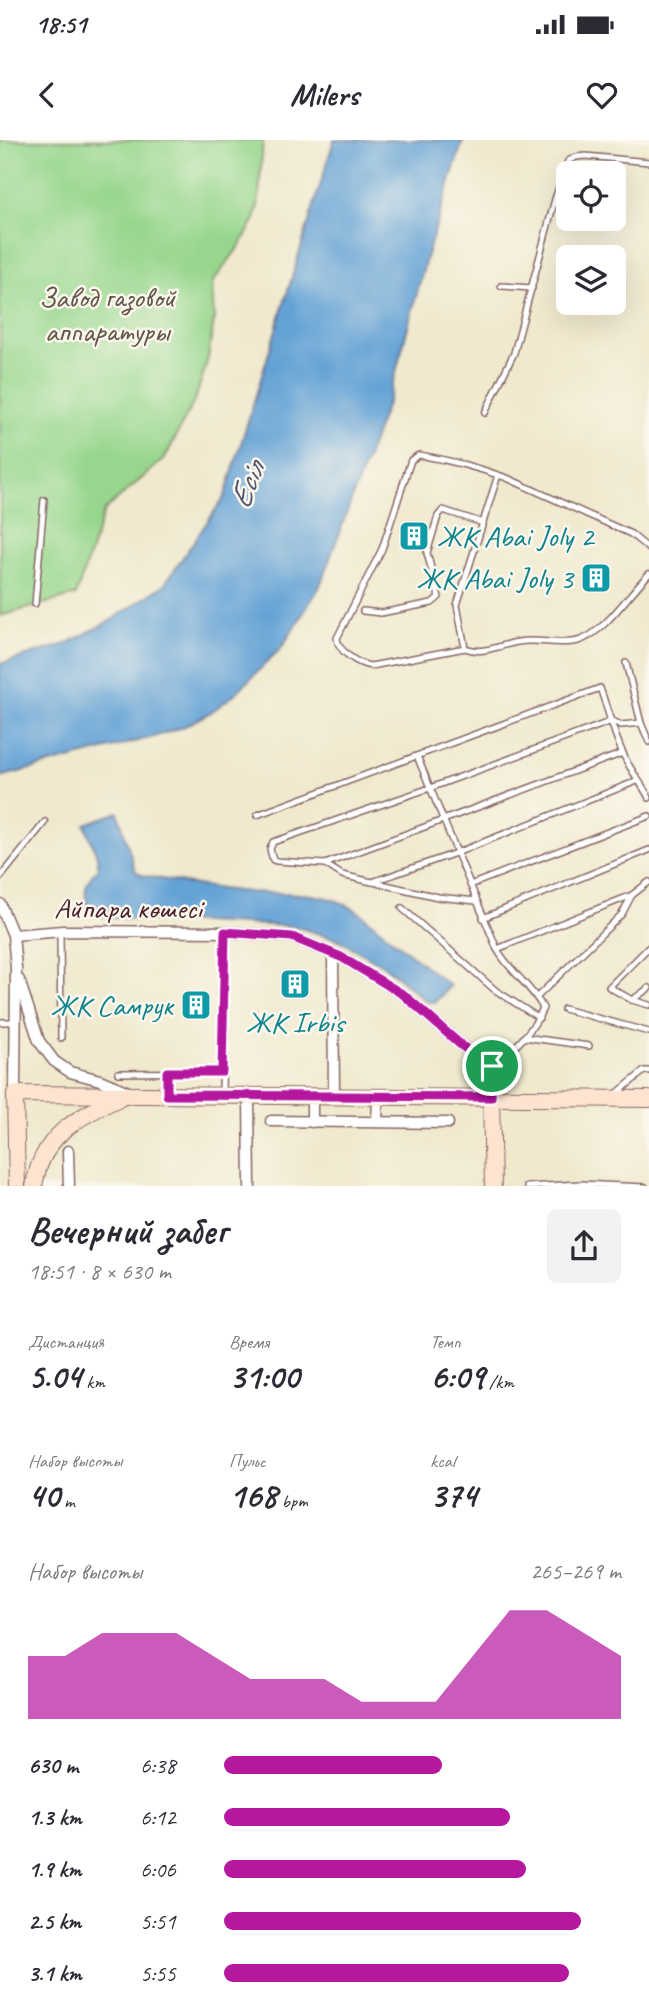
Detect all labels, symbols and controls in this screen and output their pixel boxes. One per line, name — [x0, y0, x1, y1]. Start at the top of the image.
text: 18:51 — [35, 8, 87, 41]
text: Milers — [290, 74, 359, 115]
icon: back — [28, 76, 66, 114]
icon: heart — [583, 76, 621, 114]
map controls — [556, 161, 626, 315]
button: locate — [556, 161, 626, 231]
button: layers — [556, 245, 626, 315]
park label: Завод газовой аппаратуры — [39, 278, 177, 350]
water label: Есіл — [219, 452, 276, 514]
place label: ЖК Abai Joly 2 — [437, 517, 596, 555]
building icon: ЖК Abai Joly 2 — [397, 519, 431, 553]
place label: ЖК Abai Joly 3 — [417, 559, 575, 597]
building icon: ЖК Abai Joly 3 — [579, 561, 613, 595]
street label: Айпара көшесі — [54, 889, 205, 927]
building icon: ЖК Irbis — [278, 967, 312, 1001]
place label: ЖК Самрук — [50, 986, 175, 1024]
building icon: ЖК Самрук — [179, 988, 213, 1022]
place label: ЖК Irbis — [246, 1003, 347, 1041]
pin — [462, 1036, 522, 1096]
icon: arrive — [473, 1047, 511, 1085]
text: Вечерний забег — [28, 1207, 227, 1254]
button: share — [547, 1209, 621, 1283]
text: 18:51 · 8 × 630 m — [28, 1257, 171, 1286]
text: Дистанция — [28, 1330, 104, 1354]
text: Время — [229, 1330, 269, 1354]
text: Темп — [430, 1330, 461, 1354]
text: 5.04 — [28, 1354, 82, 1399]
text: 31:00 — [229, 1354, 299, 1399]
text: 6:09 — [430, 1354, 485, 1399]
text: km — [82, 1370, 105, 1394]
text: /km — [485, 1370, 514, 1394]
text: Набор высоты — [28, 1449, 122, 1473]
text: Пульс — [229, 1449, 266, 1473]
text: kcal — [430, 1449, 455, 1473]
text: 40 — [28, 1473, 60, 1518]
text: 168 — [229, 1473, 277, 1518]
text: 374 — [430, 1473, 477, 1518]
text: m — [60, 1489, 75, 1513]
text: bpm — [277, 1489, 308, 1513]
text: Набор высоты — [28, 1557, 142, 1586]
text: 265–269 m — [530, 1557, 621, 1586]
text: 630 m — [28, 1751, 78, 1780]
text: 6:38 — [140, 1751, 176, 1780]
text: 1.3 km — [28, 1803, 82, 1832]
text: 6:12 — [140, 1803, 176, 1832]
text: 1.9 km — [28, 1855, 81, 1884]
text: 6:06 — [140, 1855, 176, 1884]
text: 2.5 km — [28, 1907, 81, 1936]
text: 5:51 — [140, 1907, 176, 1936]
text: 3.1 km — [28, 1959, 82, 1988]
text: 5:55 — [140, 1959, 176, 1988]

